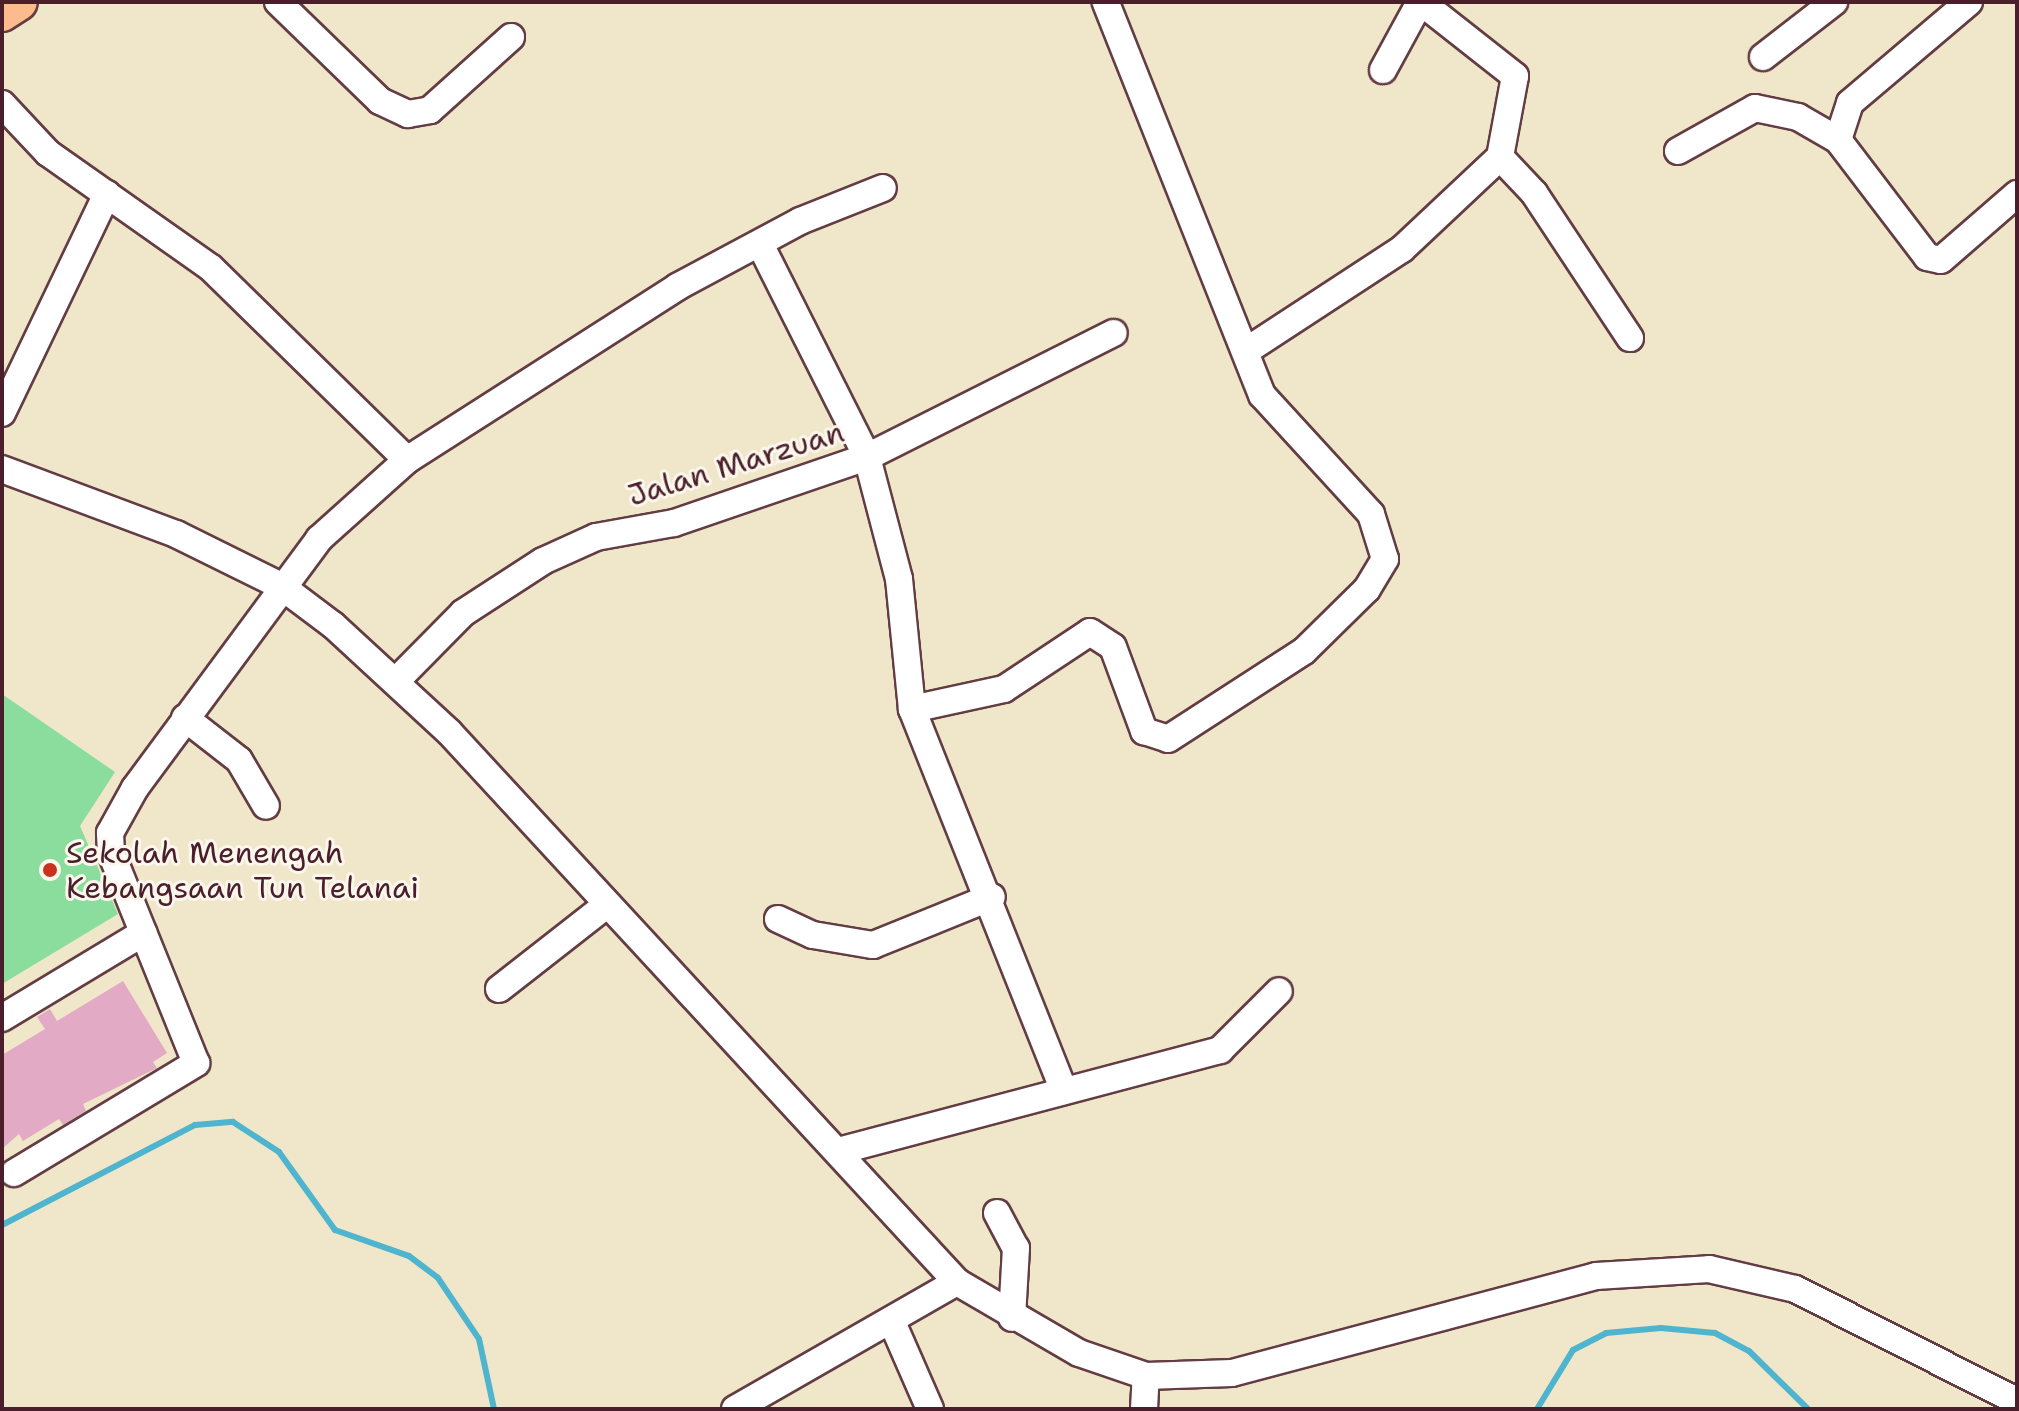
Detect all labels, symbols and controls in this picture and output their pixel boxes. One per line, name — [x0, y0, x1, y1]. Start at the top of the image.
street label: Jalan Marzuan — [624, 414, 848, 514]
place label: Sekolah Menengah Kebangsaan Tun Telanai — [66, 835, 419, 906]
marker: Sekolah Menengah Kebangsaan Tun Telanai — [41, 861, 59, 879]

